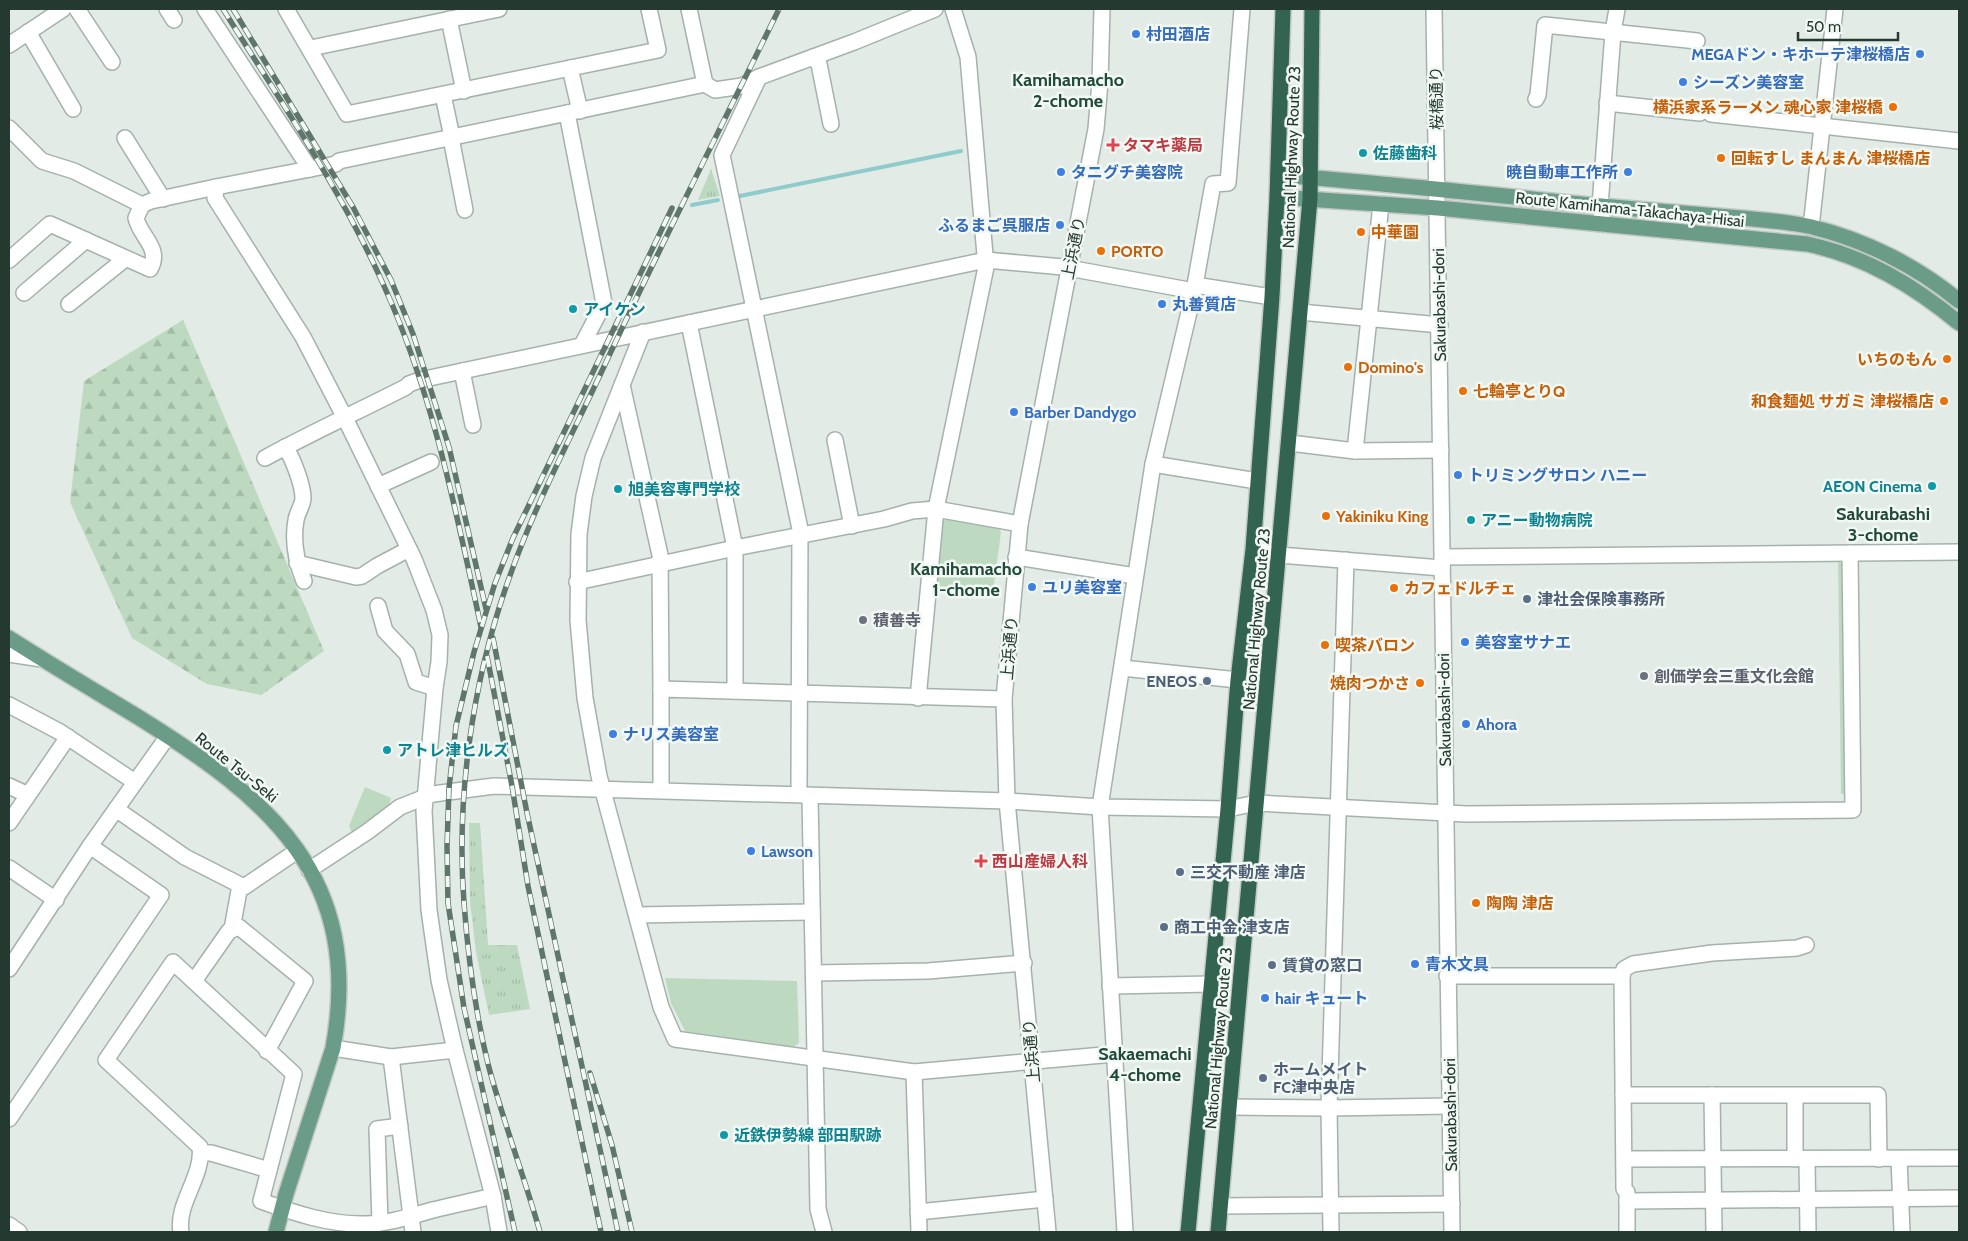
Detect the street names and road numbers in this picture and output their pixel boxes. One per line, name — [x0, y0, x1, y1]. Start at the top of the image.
street label: National Highway Route 23 — [1279, 65, 1304, 249]
street label: 桜橋通り — [1426, 66, 1447, 130]
street label: Route Kamihama-Takachaya-Hisai — [1515, 188, 1745, 231]
street label: 上浜通り — [1058, 215, 1089, 281]
street label: Sakurabashi-dori — [1429, 248, 1450, 362]
street label: National Highway Route 23 — [1239, 527, 1274, 711]
street label: 上浜通り — [997, 615, 1022, 681]
street label: Sakurabashi-dori — [1434, 653, 1455, 767]
street label: Route Tsu-Seki — [191, 728, 282, 807]
street label: National Highway Route 23 — [1201, 946, 1236, 1130]
street label: 上浜通り — [1019, 1018, 1044, 1084]
street label: Sakurabashi-dori — [1440, 1058, 1461, 1172]

